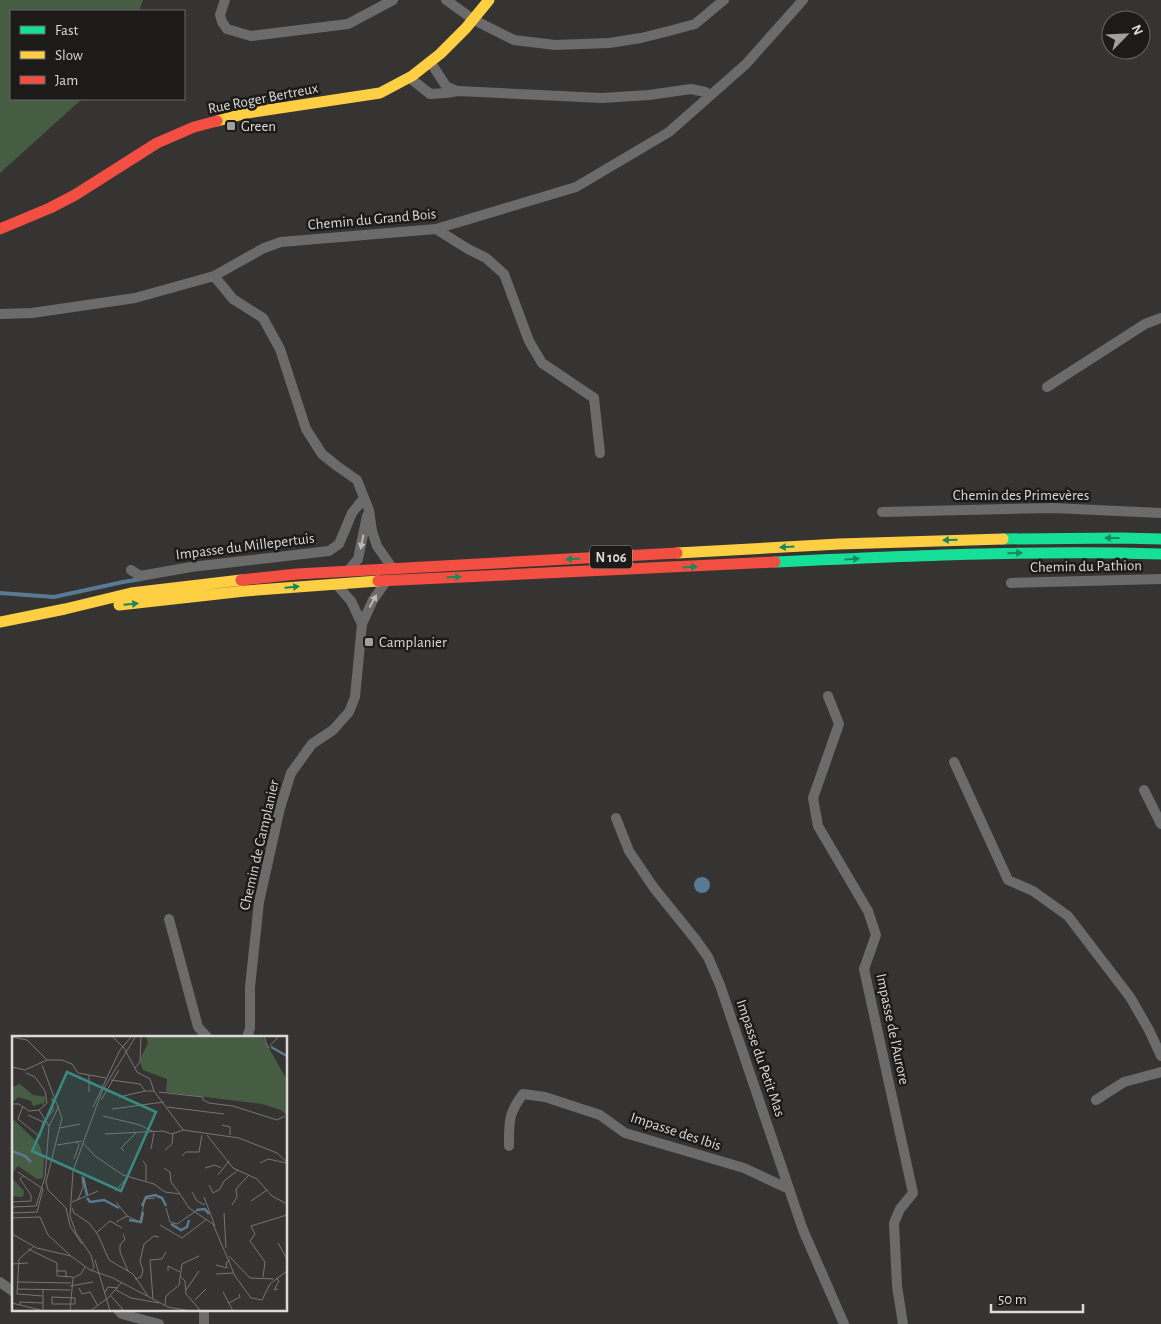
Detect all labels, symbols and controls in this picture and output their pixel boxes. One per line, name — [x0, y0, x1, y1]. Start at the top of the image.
legend — [10, 10, 185, 100]
north arrow — [1101, 10, 1151, 60]
text: Fast — [55, 23, 79, 38]
text: N — [1129, 23, 1145, 37]
text: Slow — [55, 48, 83, 63]
text: Jam — [55, 73, 78, 88]
street label: Rue Roger Bertreux — [207, 80, 320, 117]
place label: Green — [241, 119, 276, 134]
marker: Green — [225, 120, 237, 132]
street label: Chemin du Grand Bois — [307, 206, 437, 233]
street label: Chemin des Primevères — [953, 488, 1089, 503]
street label: Impasse du Millepertuis — [175, 531, 315, 562]
one-way arrow — [1104, 534, 1120, 542]
one-way arrow — [358, 535, 366, 550]
one-way arrow — [942, 536, 958, 544]
one-way arrow — [779, 544, 795, 552]
road number: N 106 — [590, 546, 632, 568]
one-way arrow — [1007, 549, 1023, 557]
one-way arrow — [565, 555, 581, 563]
one-way arrow — [845, 555, 861, 563]
street label: Chemin du Pathion — [1030, 558, 1142, 575]
one-way arrow — [682, 563, 698, 571]
one-way arrow — [447, 573, 463, 581]
one-way arrow — [284, 582, 300, 590]
one-way arrow — [369, 594, 377, 609]
one-way arrow — [123, 600, 139, 608]
place label: Camplanier — [379, 635, 447, 650]
marker: Camplanier — [363, 636, 375, 648]
street label: Chemin de Camplanier — [237, 778, 282, 912]
street label: Impasse de l'Aurore — [873, 972, 912, 1086]
street label: Impasse du Petit Mas — [733, 998, 788, 1119]
inset map — [12, 1036, 288, 1312]
street label: Impasse des Ibis — [629, 1110, 723, 1153]
scale bar — [991, 1282, 1084, 1314]
text: 50 m — [998, 1292, 1027, 1307]

